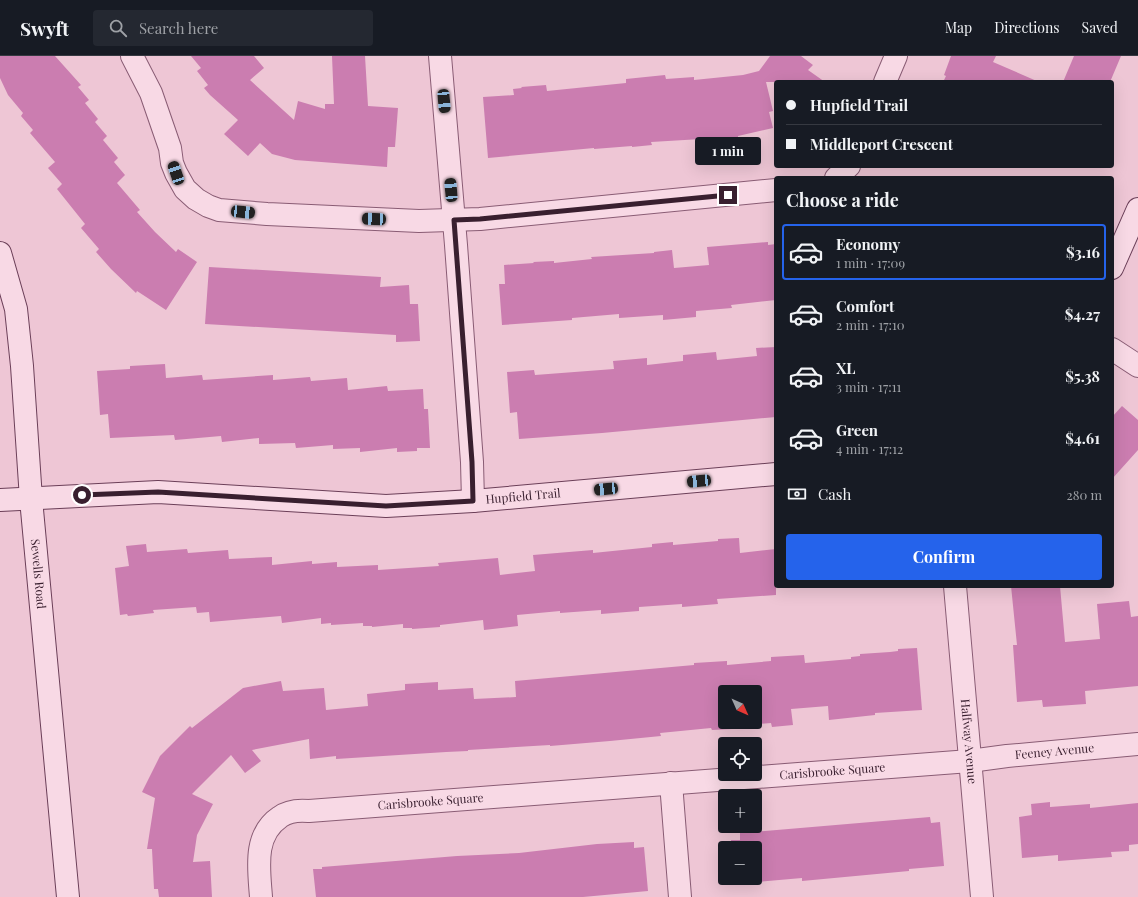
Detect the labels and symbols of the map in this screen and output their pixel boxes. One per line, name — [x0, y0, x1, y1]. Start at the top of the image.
car — [437, 89, 451, 113]
callout: 1 min — [695, 137, 761, 165]
car — [166, 160, 186, 186]
car — [444, 178, 458, 202]
route end — [719, 186, 737, 204]
car — [230, 205, 256, 219]
car — [362, 213, 386, 225]
car — [687, 474, 711, 488]
car — [594, 482, 618, 496]
street label: Hupfield Trail — [485, 484, 562, 507]
route start — [73, 486, 91, 504]
street label: Sewells Road — [28, 538, 50, 609]
north arrow — [718, 685, 762, 729]
street label: Halfway Avenue — [958, 698, 981, 785]
street label: Feeney Avenue — [1014, 739, 1095, 762]
street label: Carisbrooke Square — [779, 758, 886, 782]
street label: Carisbrooke Square — [377, 789, 484, 813]

